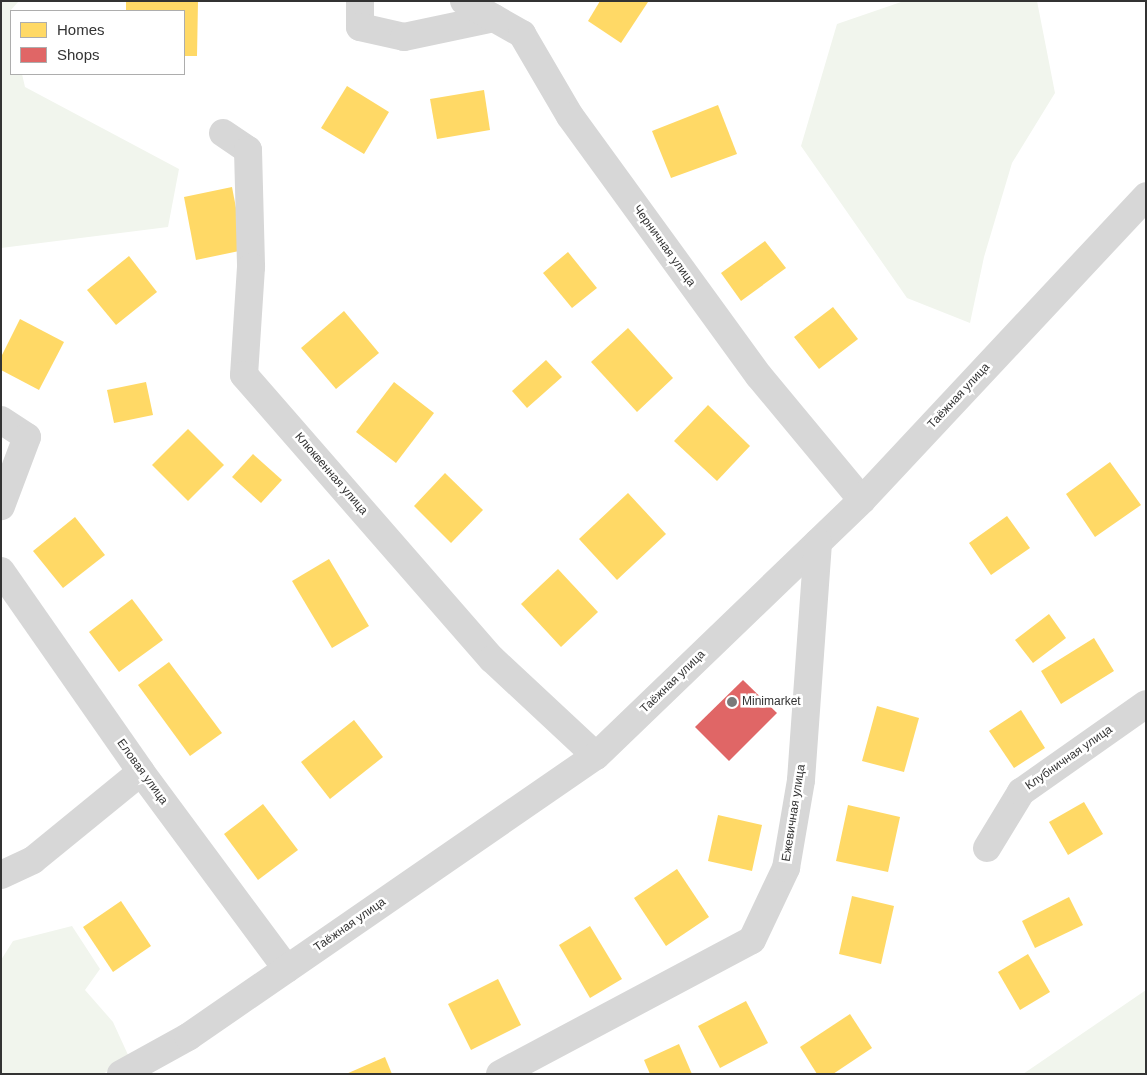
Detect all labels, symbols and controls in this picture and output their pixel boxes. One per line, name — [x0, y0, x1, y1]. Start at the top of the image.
legend — [10, 10, 185, 75]
text: Homes — [57, 21, 105, 38]
text: Shops — [57, 46, 100, 63]
street label: Черничная улица — [630, 203, 698, 289]
street label: Таёжная улица — [925, 360, 993, 432]
street label: Клюквенная улица — [291, 430, 371, 518]
street label: Таёжная улица — [638, 648, 708, 716]
place label: Minimarket — [742, 695, 801, 709]
marker: Minimarket — [726, 696, 738, 708]
street label: Клубничная улица — [1023, 723, 1115, 793]
street label: Еловая улица — [113, 736, 171, 808]
street label: Ежевичная улица — [779, 763, 809, 863]
street label: Таёжная улица — [311, 895, 389, 955]

